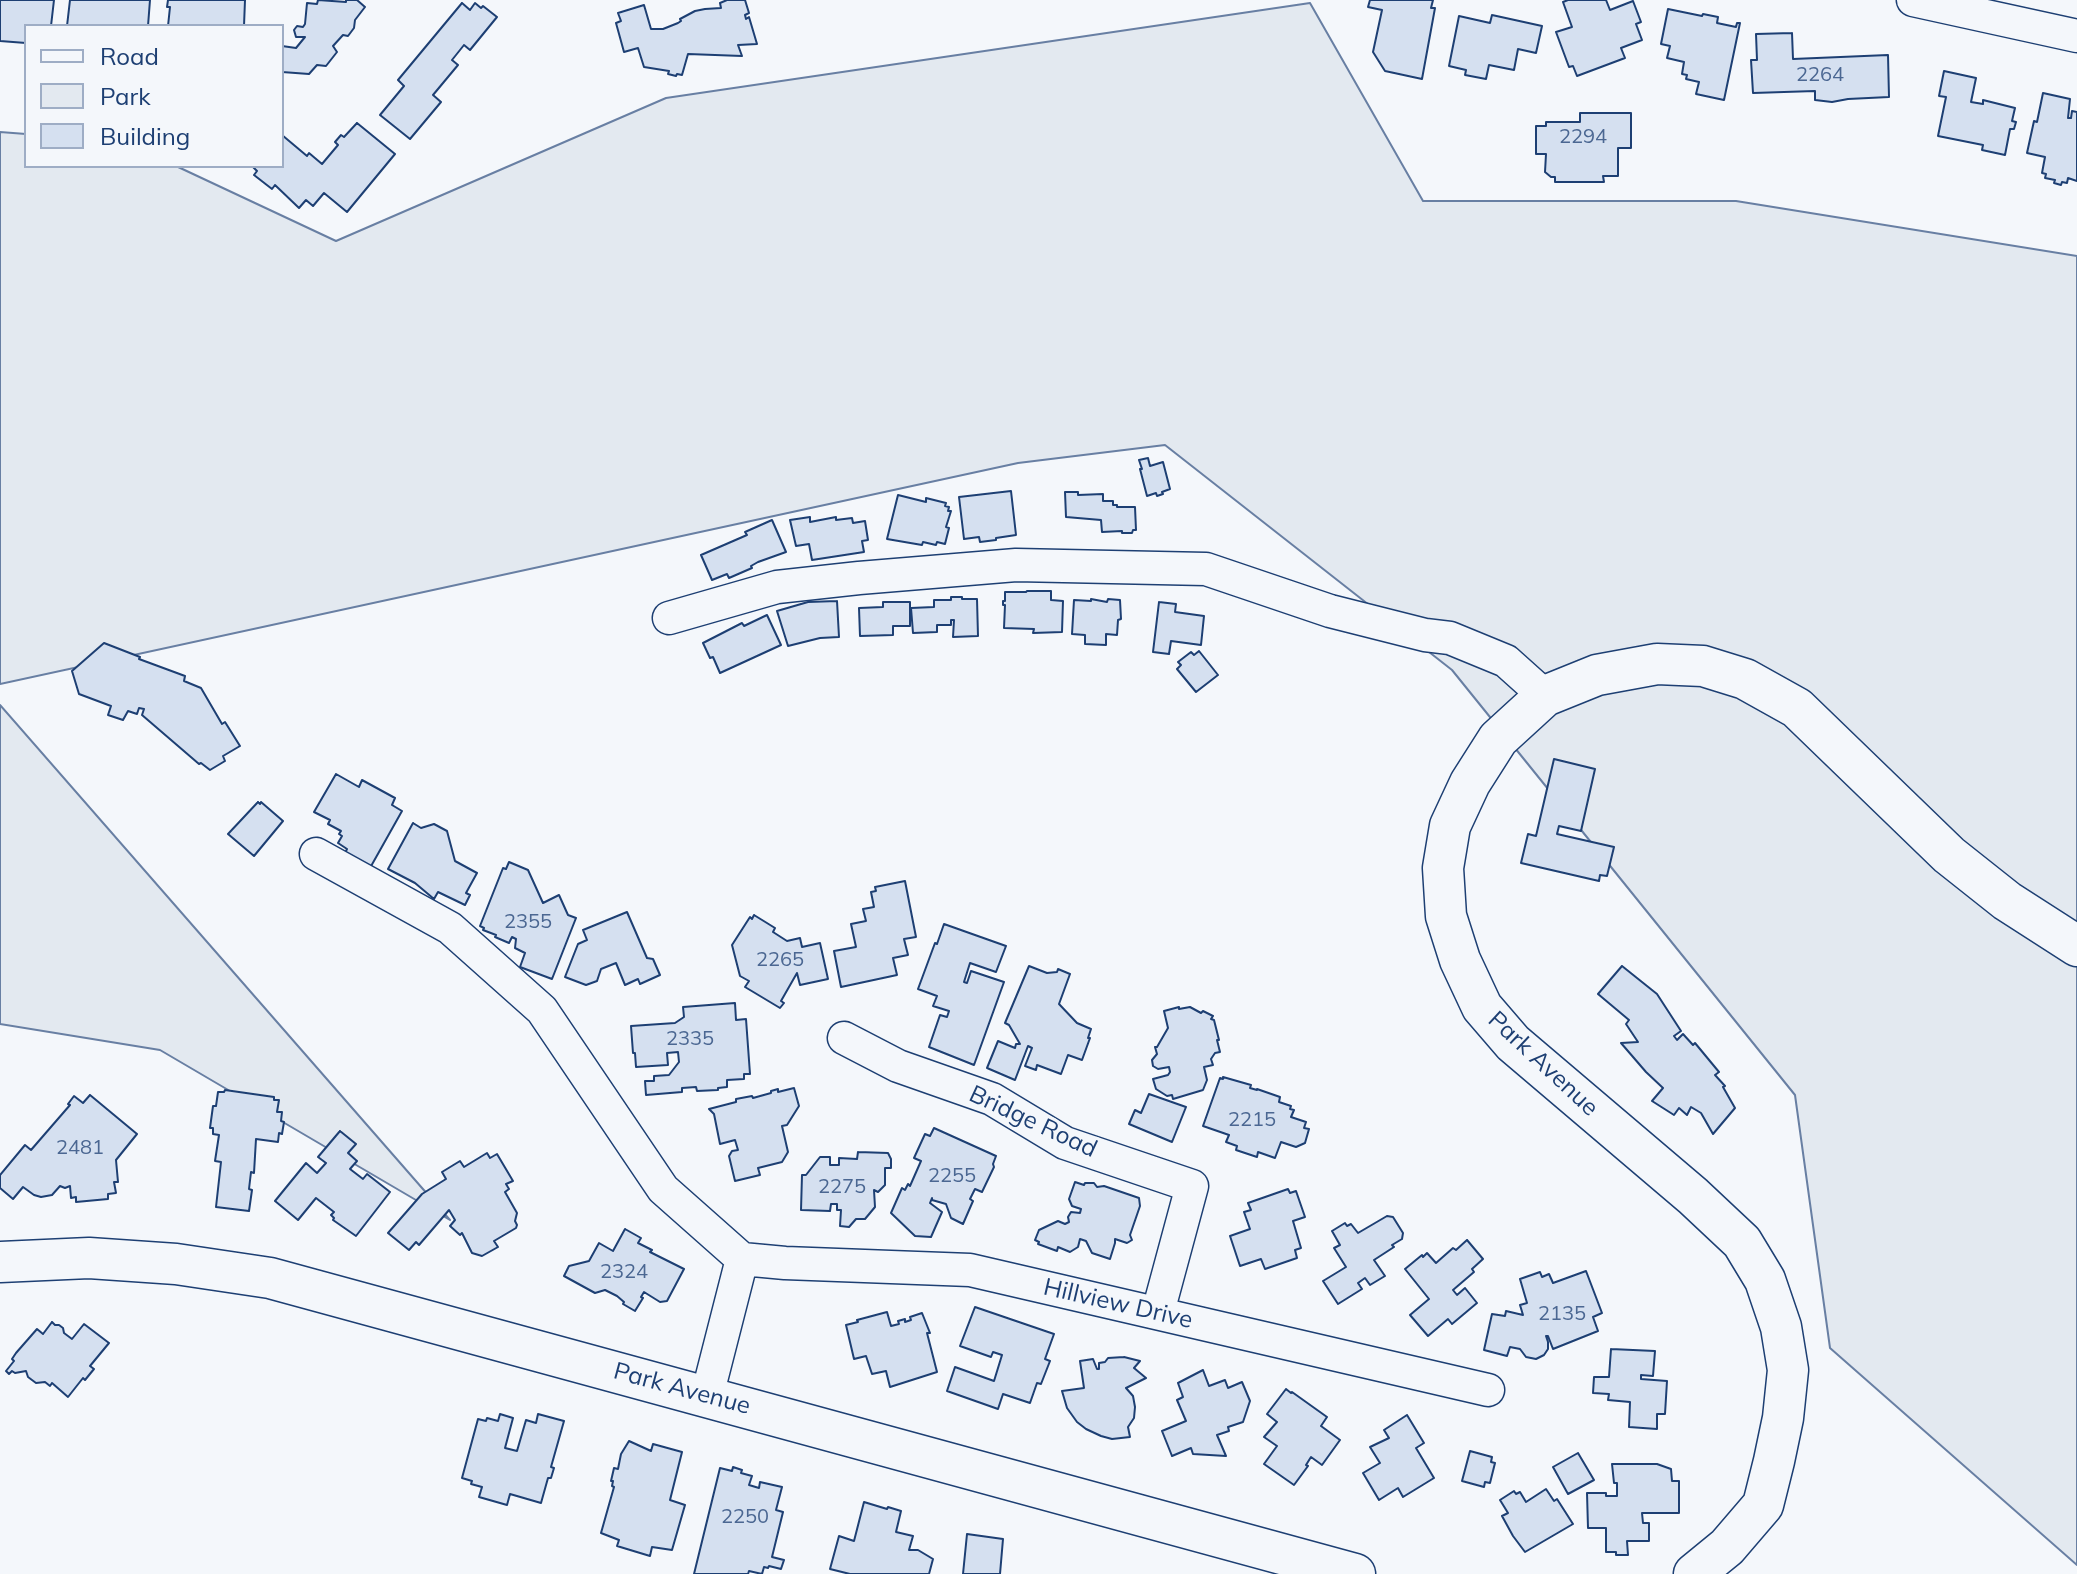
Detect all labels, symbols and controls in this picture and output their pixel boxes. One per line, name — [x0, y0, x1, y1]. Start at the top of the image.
legend — [24, 24, 284, 168]
text: Road — [100, 41, 159, 71]
house number: 2264 — [1796, 63, 1844, 87]
text: Park — [100, 81, 151, 111]
text: Building — [100, 121, 190, 151]
house number: 2294 — [1559, 125, 1607, 149]
house number: 2355 — [504, 910, 552, 934]
house number: 2265 — [756, 948, 804, 972]
street label: Park Avenue — [1482, 1006, 1604, 1122]
house number: 2335 — [666, 1027, 714, 1051]
street label: Bridge Road — [964, 1080, 1102, 1164]
house number: 2215 — [1228, 1108, 1276, 1132]
house number: 2481 — [56, 1136, 104, 1160]
house number: 2255 — [928, 1164, 976, 1188]
house number: 2275 — [818, 1175, 866, 1199]
house number: 2324 — [600, 1260, 648, 1284]
street label: Hillview Drive — [1041, 1273, 1195, 1335]
house number: 2135 — [1538, 1302, 1586, 1326]
street label: Park Avenue — [610, 1357, 754, 1421]
house number: 2250 — [721, 1505, 769, 1529]

